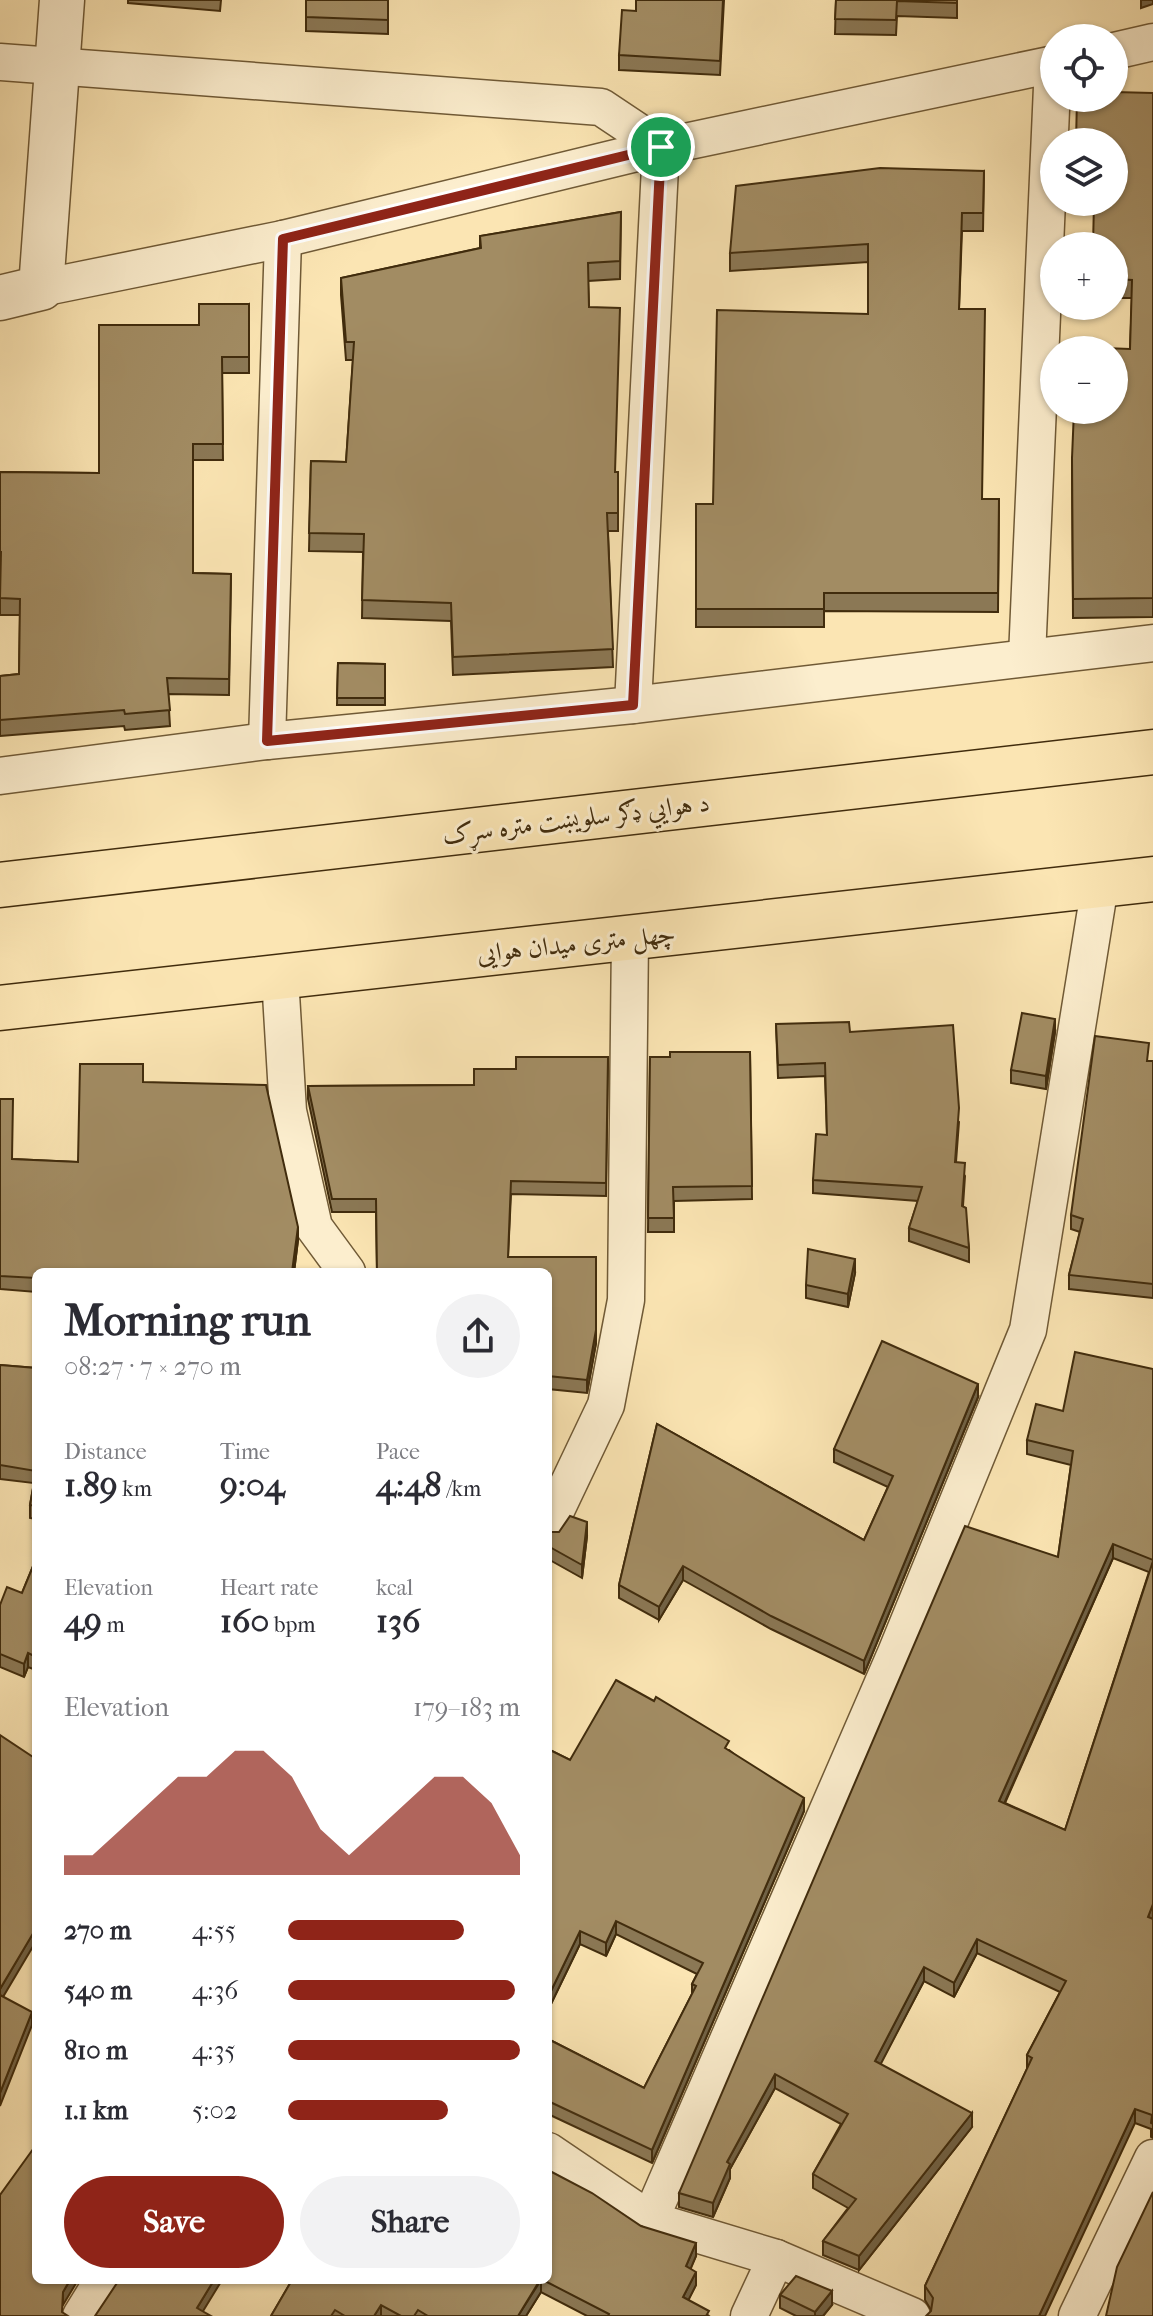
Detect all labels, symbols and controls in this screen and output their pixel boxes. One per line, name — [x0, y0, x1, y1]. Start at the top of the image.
map controls — [1040, 24, 1128, 424]
button: locate — [1040, 24, 1128, 112]
pin — [627, 113, 695, 181]
icon: arrive — [639, 125, 683, 169]
button: layers — [1040, 128, 1128, 216]
button: + — [1040, 232, 1128, 320]
button: − — [1040, 336, 1128, 424]
street label: د هوايي ډګر سلویښت متره سړک — [441, 787, 712, 856]
street label: چهل متری میدان هوایی — [475, 918, 677, 971]
button: share — [436, 1294, 520, 1378]
text: Morning run — [64, 1295, 311, 1346]
text: 08:27 · 7 × 270 m — [64, 1351, 241, 1382]
text: Distance — [64, 1439, 147, 1465]
text: Time — [220, 1439, 270, 1465]
text: Pace — [376, 1439, 420, 1465]
text: 1.89 — [64, 1465, 118, 1505]
text: 9:04 — [220, 1465, 285, 1505]
text: 4:48 — [376, 1465, 441, 1505]
text: km — [118, 1476, 152, 1502]
text: /km — [441, 1476, 481, 1502]
text: Elevation — [64, 1575, 153, 1601]
text: Heart rate — [220, 1575, 319, 1601]
text: kcal — [376, 1575, 413, 1601]
text: 49 — [64, 1601, 102, 1641]
text: 160 — [220, 1601, 269, 1641]
text: 136 — [376, 1601, 421, 1641]
text: m — [102, 1612, 125, 1638]
text: bpm — [269, 1612, 316, 1638]
text: Elevation — [64, 1692, 169, 1723]
text: 179–183 m — [413, 1692, 520, 1723]
text: 270 m — [64, 1915, 131, 1946]
text: 4:55 — [192, 1915, 236, 1946]
text: 540 m — [64, 1975, 132, 2006]
text: 4:36 — [192, 1975, 238, 2006]
text: 810 m — [64, 2035, 128, 2066]
text: 4:35 — [192, 2035, 236, 2066]
text: 1.1 km — [64, 2095, 128, 2126]
text: 5:02 — [192, 2095, 237, 2126]
button: Save — [64, 2176, 284, 2268]
button: Share — [300, 2176, 520, 2268]

